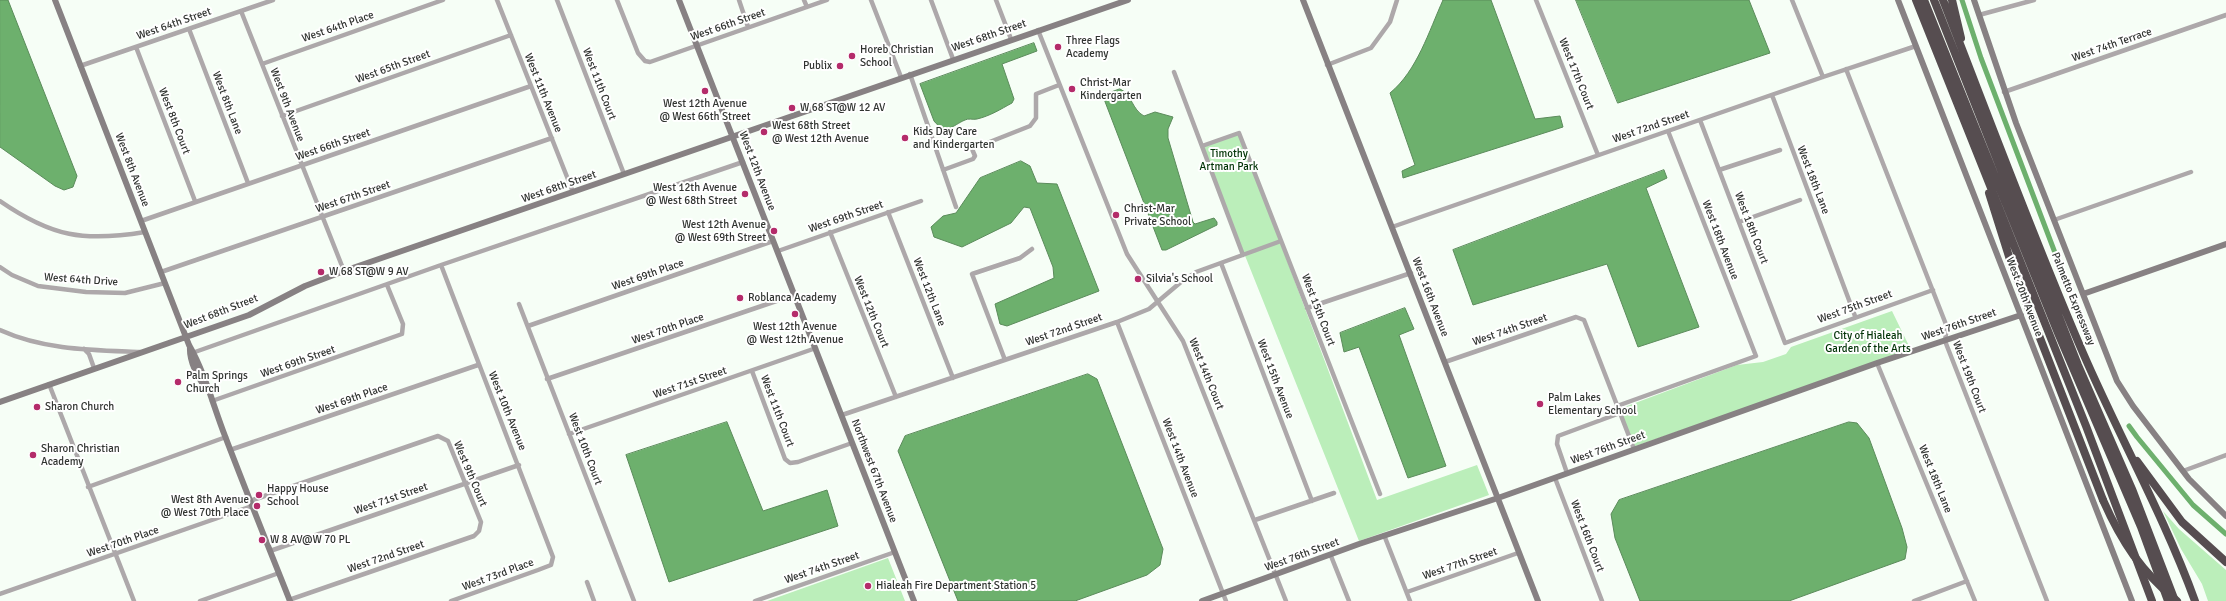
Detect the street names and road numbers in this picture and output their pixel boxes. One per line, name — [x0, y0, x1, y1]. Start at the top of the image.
street label: West 64th Street — [135, 5, 213, 43]
street label: West 66th Street — [689, 6, 767, 44]
street label: West 64th Place — [300, 9, 376, 45]
street label: West 68th Street — [950, 17, 1028, 55]
street label: West 74th Terrace — [2070, 25, 2154, 65]
street label: West 17th Court — [1556, 36, 1596, 112]
street label: West 11th Court — [579, 46, 619, 122]
street label: West 65th Street — [354, 47, 432, 87]
street label: West 11th Avenue — [521, 52, 565, 134]
street label: West 9th Avenue — [267, 66, 307, 144]
street label: West 8th Lane — [209, 70, 245, 136]
street label: West 8th Court — [155, 86, 193, 156]
street label: West 72nd Street — [1611, 108, 1691, 146]
street label: West 66th Street — [294, 126, 372, 164]
street label: West 12th Avenue — [736, 129, 778, 213]
street label: West 8th Avenue — [112, 131, 152, 209]
street label: West 18th Lane — [1794, 144, 1832, 216]
street label: West 68th Street — [520, 168, 598, 206]
street label: West 67th Street — [314, 178, 392, 216]
street label: West 18th Court — [1731, 190, 1771, 266]
street label: West 69th Street — [807, 198, 885, 236]
street label: West 18th Avenue — [1699, 198, 1741, 282]
street label: Palmetto Expressway — [2048, 250, 2098, 348]
street label: West 16th Avenue — [1409, 255, 1451, 339]
street label: West 20th Avenue — [2003, 255, 2045, 339]
street label: West 12th Lane — [910, 256, 948, 328]
street label: West 69th Place — [610, 257, 686, 293]
street label: West 64th Drive — [44, 271, 118, 289]
street label: West 15th Court — [1298, 272, 1338, 348]
street label: West 12th Court — [851, 274, 891, 350]
street label: West 75th Street — [1816, 287, 1894, 327]
street label: West 68th Street — [182, 292, 260, 332]
street label: West 76th Street — [1920, 306, 1998, 344]
street label: West 70th Place — [630, 311, 706, 347]
street label: West 72nd Street — [1024, 311, 1104, 349]
street label: West 74th Street — [1471, 311, 1549, 349]
street label: West 14th Court — [1186, 336, 1226, 412]
street label: West 15th Avenue — [1254, 337, 1296, 421]
street label: West 19th Court — [1949, 339, 1989, 415]
street label: West 69th Street — [259, 343, 337, 381]
street label: West 71st Street — [651, 364, 729, 402]
street label: West 10th Avenue — [485, 370, 529, 452]
street label: West 11th Court — [757, 373, 797, 449]
street label: West 69th Place — [314, 381, 390, 417]
street label: West 10th Court — [565, 411, 605, 487]
street label: West 14th Avenue — [1159, 416, 1201, 500]
street label: Northwest 67th Avenue — [848, 417, 900, 525]
street label: West 76th Street — [1569, 428, 1647, 468]
street label: West 9th Court — [450, 439, 490, 509]
street label: West 18th Lane — [1915, 443, 1955, 515]
street label: West 71st Street — [352, 480, 430, 518]
street label: West 16th Court — [1567, 498, 1607, 574]
street label: West 70th Place — [85, 524, 161, 560]
street label: West 76th Street — [1263, 535, 1341, 575]
street label: West 72nd Street — [346, 538, 426, 576]
street label: West 77th Street — [1421, 545, 1499, 583]
street label: West 74th Street — [783, 549, 861, 587]
street label: West 73rd Place — [460, 556, 536, 594]

